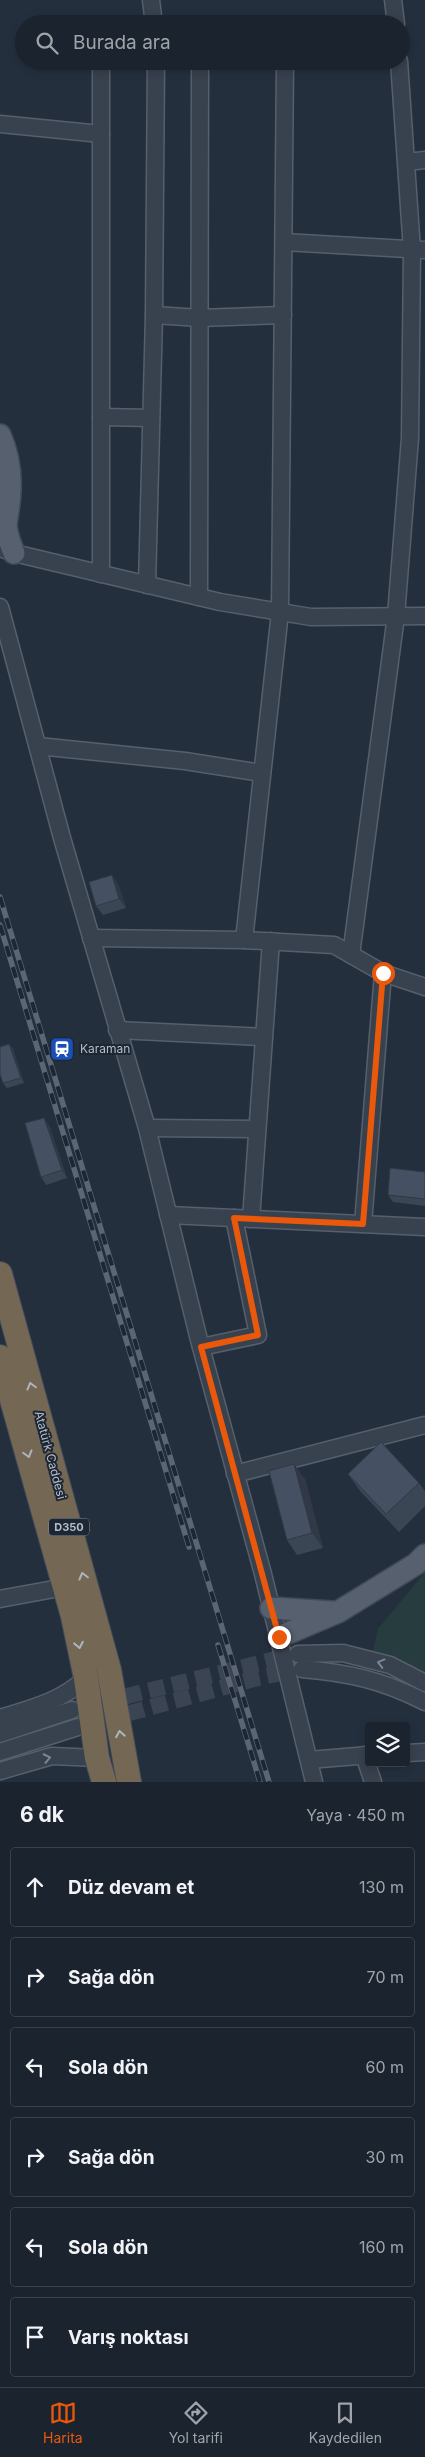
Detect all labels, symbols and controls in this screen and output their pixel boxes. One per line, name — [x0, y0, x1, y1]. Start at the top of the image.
search box — [15, 15, 410, 70]
icon: search — [33, 29, 61, 57]
text: Burada ara — [73, 31, 171, 54]
route start — [372, 962, 395, 985]
station icon: Karaman — [49, 1036, 75, 1062]
place label: Karaman — [80, 1041, 130, 1056]
one-way arrow — [26, 1382, 36, 1390]
street label: Atatürk Caddesi — [31, 1409, 70, 1501]
one-way arrow — [22, 1450, 32, 1458]
road number: D350 — [49, 1518, 89, 1535]
one-way arrow — [78, 1572, 89, 1580]
route end — [268, 1626, 291, 1649]
one-way arrow — [73, 1641, 84, 1649]
one-way arrow — [376, 1658, 385, 1669]
map controls — [365, 1722, 410, 1767]
button: layers — [365, 1722, 410, 1767]
one-way arrow — [115, 1730, 125, 1739]
one-way arrow — [42, 1754, 51, 1764]
text: 6 dk — [20, 1802, 64, 1827]
text: Yaya · 450 m — [306, 1805, 405, 1825]
icon: ahead — [21, 1873, 49, 1901]
text: Düz devam et — [68, 1876, 194, 1899]
text: 130 m — [359, 1877, 404, 1897]
icon: right — [21, 1963, 49, 1991]
text: Sağa dön — [68, 1966, 154, 1989]
text: 70 m — [367, 1967, 404, 1987]
icon: left — [21, 2053, 49, 2081]
text: Sola dön — [68, 2056, 148, 2079]
text: 60 m — [365, 2057, 404, 2077]
icon: right — [21, 2143, 49, 2171]
text: Sağa dön — [68, 2146, 154, 2169]
text: 30 m — [366, 2147, 404, 2167]
icon: left — [21, 2233, 49, 2261]
text: Sola dön — [68, 2236, 148, 2259]
text: 160 m — [359, 2237, 404, 2257]
icon: arrive — [21, 2323, 49, 2351]
text: Varış noktası — [68, 2326, 189, 2349]
tab: Harita — [43, 2399, 83, 2446]
tab: Yol tarifi — [169, 2399, 223, 2446]
tab: Kaydedilen — [309, 2399, 382, 2446]

